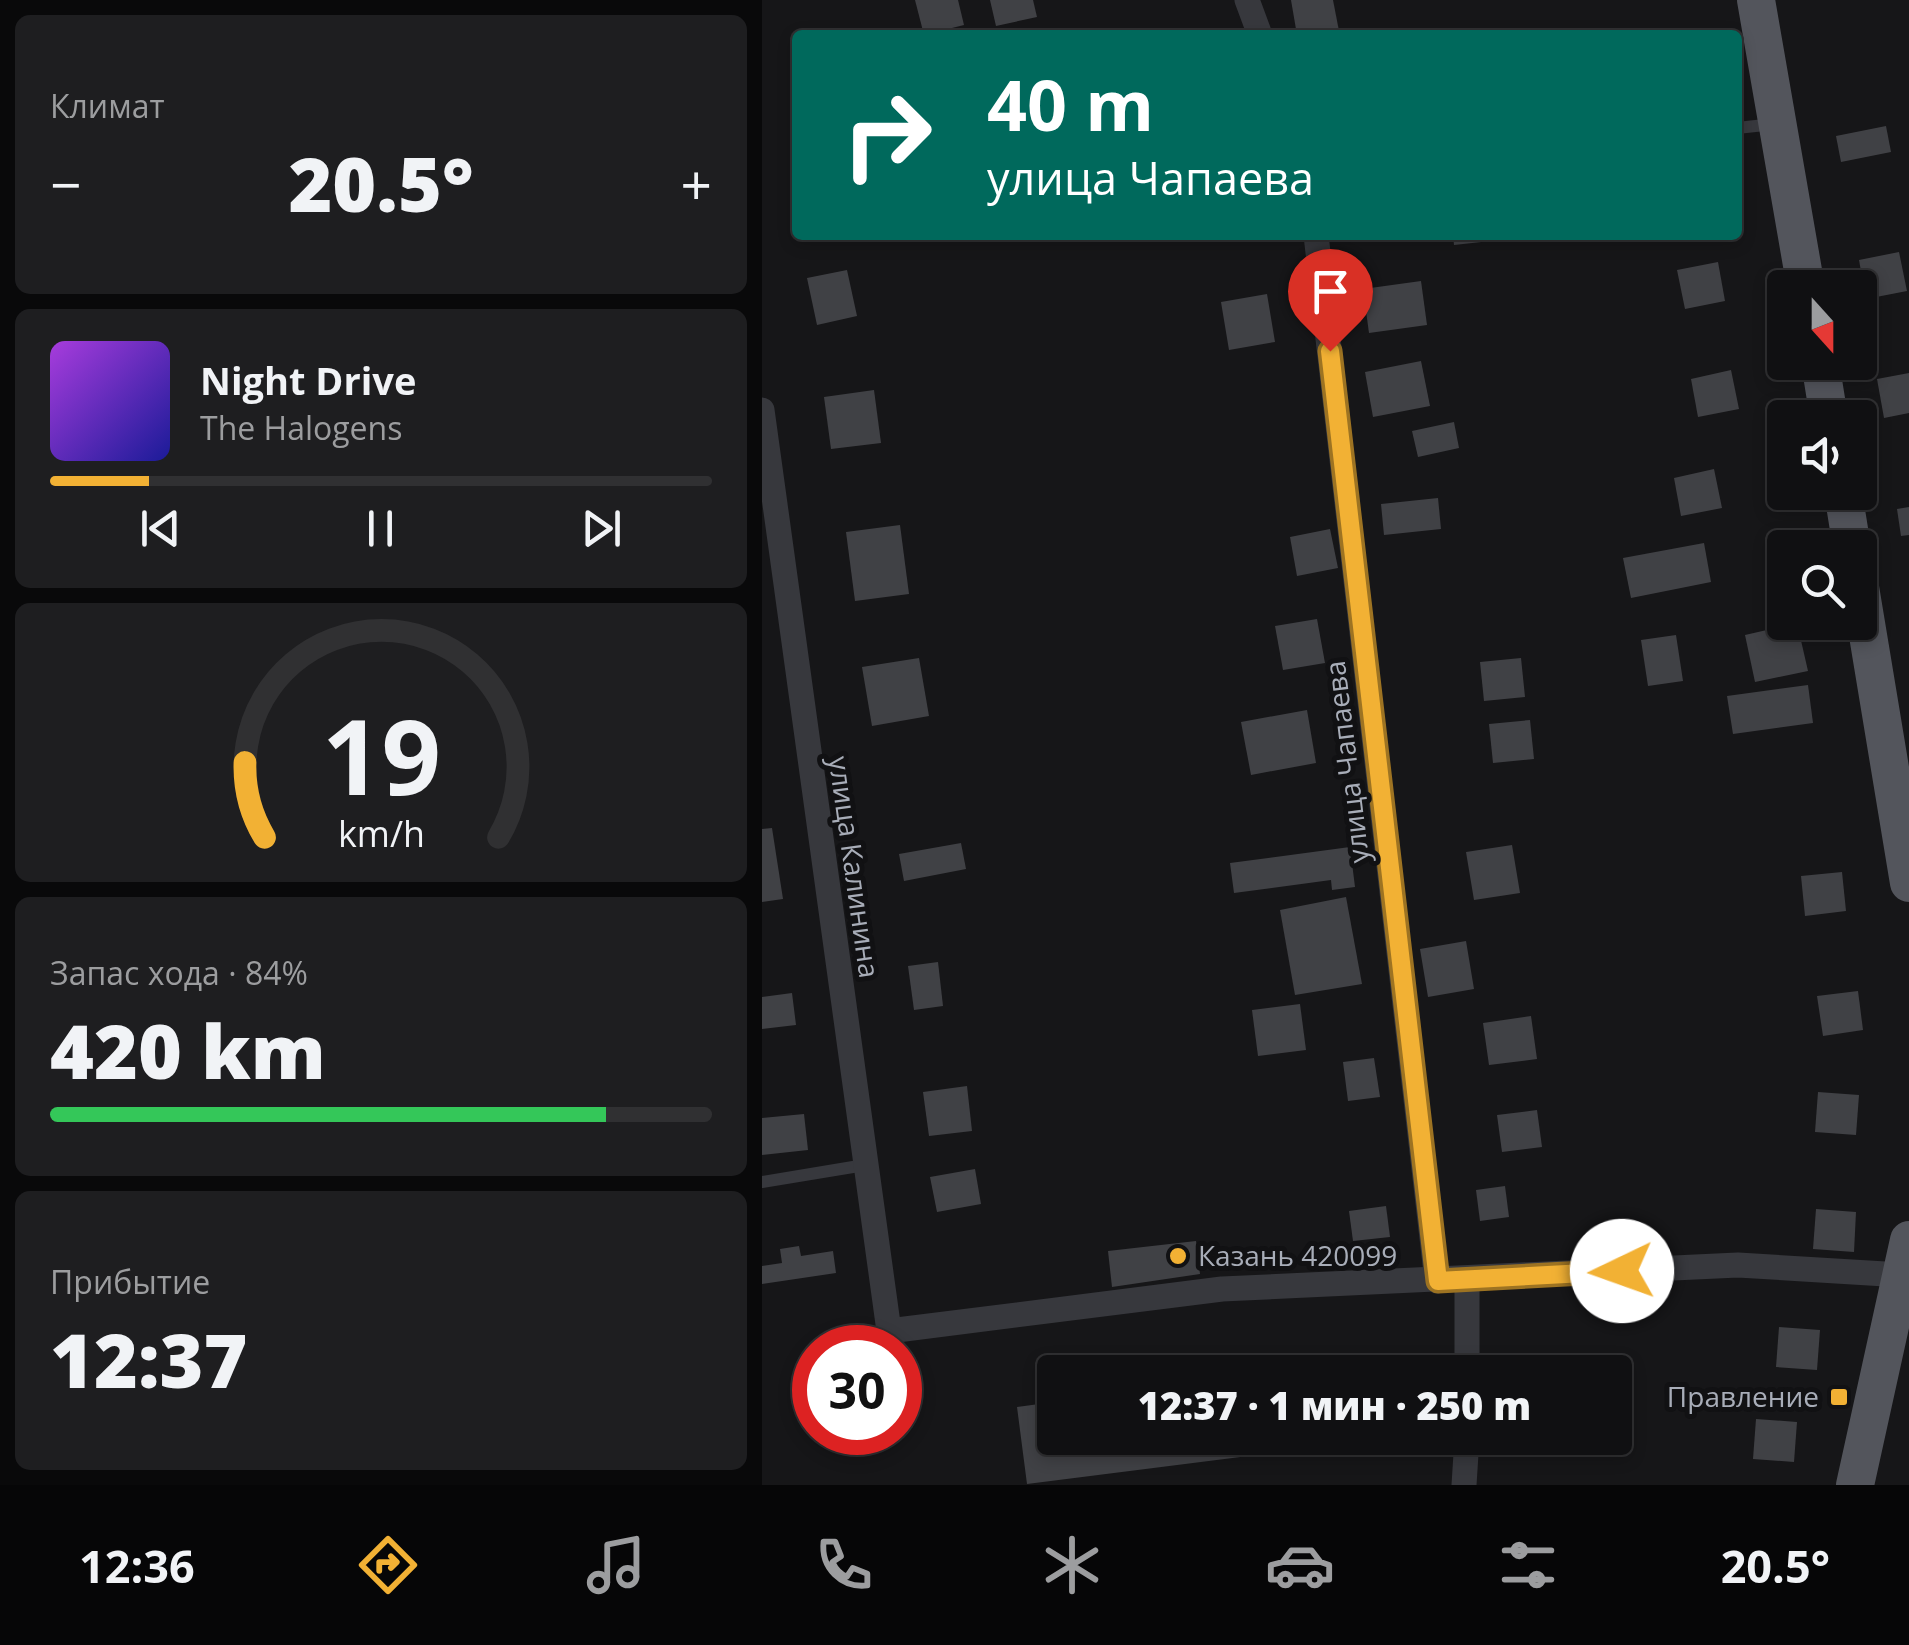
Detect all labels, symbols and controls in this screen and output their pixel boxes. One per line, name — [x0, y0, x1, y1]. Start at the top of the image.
text: 40 m — [987, 56, 1154, 152]
icon: right — [822, 70, 952, 200]
text: Климат — [50, 84, 164, 127]
text: 20.5° — [288, 132, 474, 234]
text: − — [50, 146, 81, 221]
text: + — [681, 146, 712, 221]
text: улица Чапаева — [987, 147, 1314, 208]
pin — [1288, 249, 1373, 352]
icon: arrive — [1303, 264, 1358, 319]
north arrow — [1767, 270, 1877, 380]
map controls — [1767, 270, 1877, 640]
text: Night Drive — [200, 354, 416, 406]
button: sound — [1767, 400, 1877, 510]
text: The Halogens — [200, 406, 402, 449]
icon: previous — [133, 501, 188, 556]
icon: pause — [353, 501, 408, 556]
icon: next — [574, 501, 629, 556]
button: search — [1767, 530, 1877, 640]
street label: улица Чапаева — [1315, 659, 1377, 865]
text: 19 — [322, 684, 440, 825]
street label: улица Калинина — [821, 754, 889, 980]
text: km/h — [338, 809, 424, 857]
text: Запас хода · 84% — [50, 951, 308, 994]
text: 420 km — [50, 999, 326, 1101]
position arrow — [1570, 1219, 1674, 1323]
place label: Казань 420099 — [1198, 1236, 1397, 1274]
marker: Казань 420099 — [1167, 1245, 1189, 1267]
text: Прибытие — [50, 1260, 210, 1303]
text: 12:37 — [50, 1308, 247, 1410]
speed limit sign: 30 — [792, 1325, 922, 1455]
place label: Правление — [1667, 1377, 1819, 1415]
text: 12:37 · 1 мин · 250 m — [1138, 1379, 1531, 1431]
marker: Правление — [1828, 1386, 1850, 1408]
icon: directions — [353, 1530, 423, 1600]
icon: music — [581, 1530, 651, 1600]
icon: phone — [809, 1530, 879, 1600]
icon: climate — [1037, 1530, 1107, 1600]
icon: car — [1265, 1530, 1335, 1600]
icon: filters — [1493, 1530, 1563, 1600]
text: 12:36 — [79, 1535, 195, 1596]
text: 20.5° — [1721, 1535, 1830, 1596]

